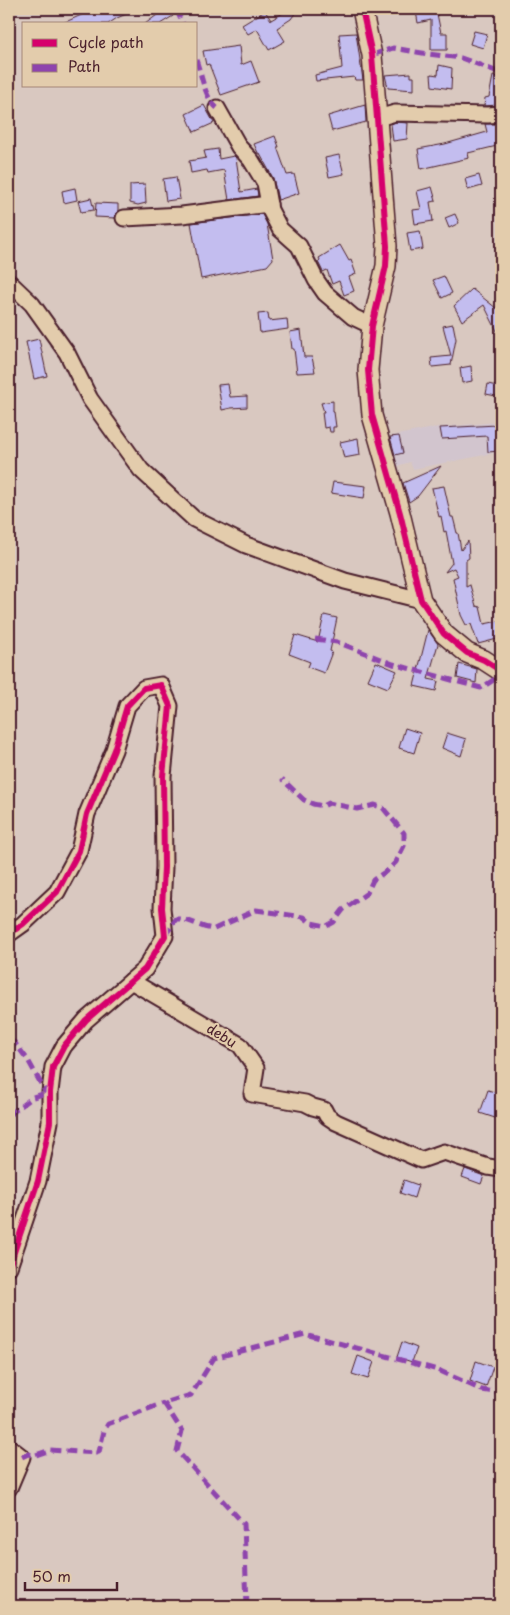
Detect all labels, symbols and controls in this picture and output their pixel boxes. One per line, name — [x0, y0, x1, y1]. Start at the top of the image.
legend — [22, 22, 198, 88]
text: Cycle path — [68, 30, 144, 53]
text: Path — [68, 54, 100, 77]
street label: debu — [203, 1018, 241, 1052]
scale bar — [25, 1560, 118, 1592]
text: 50 m — [32, 1564, 71, 1587]

